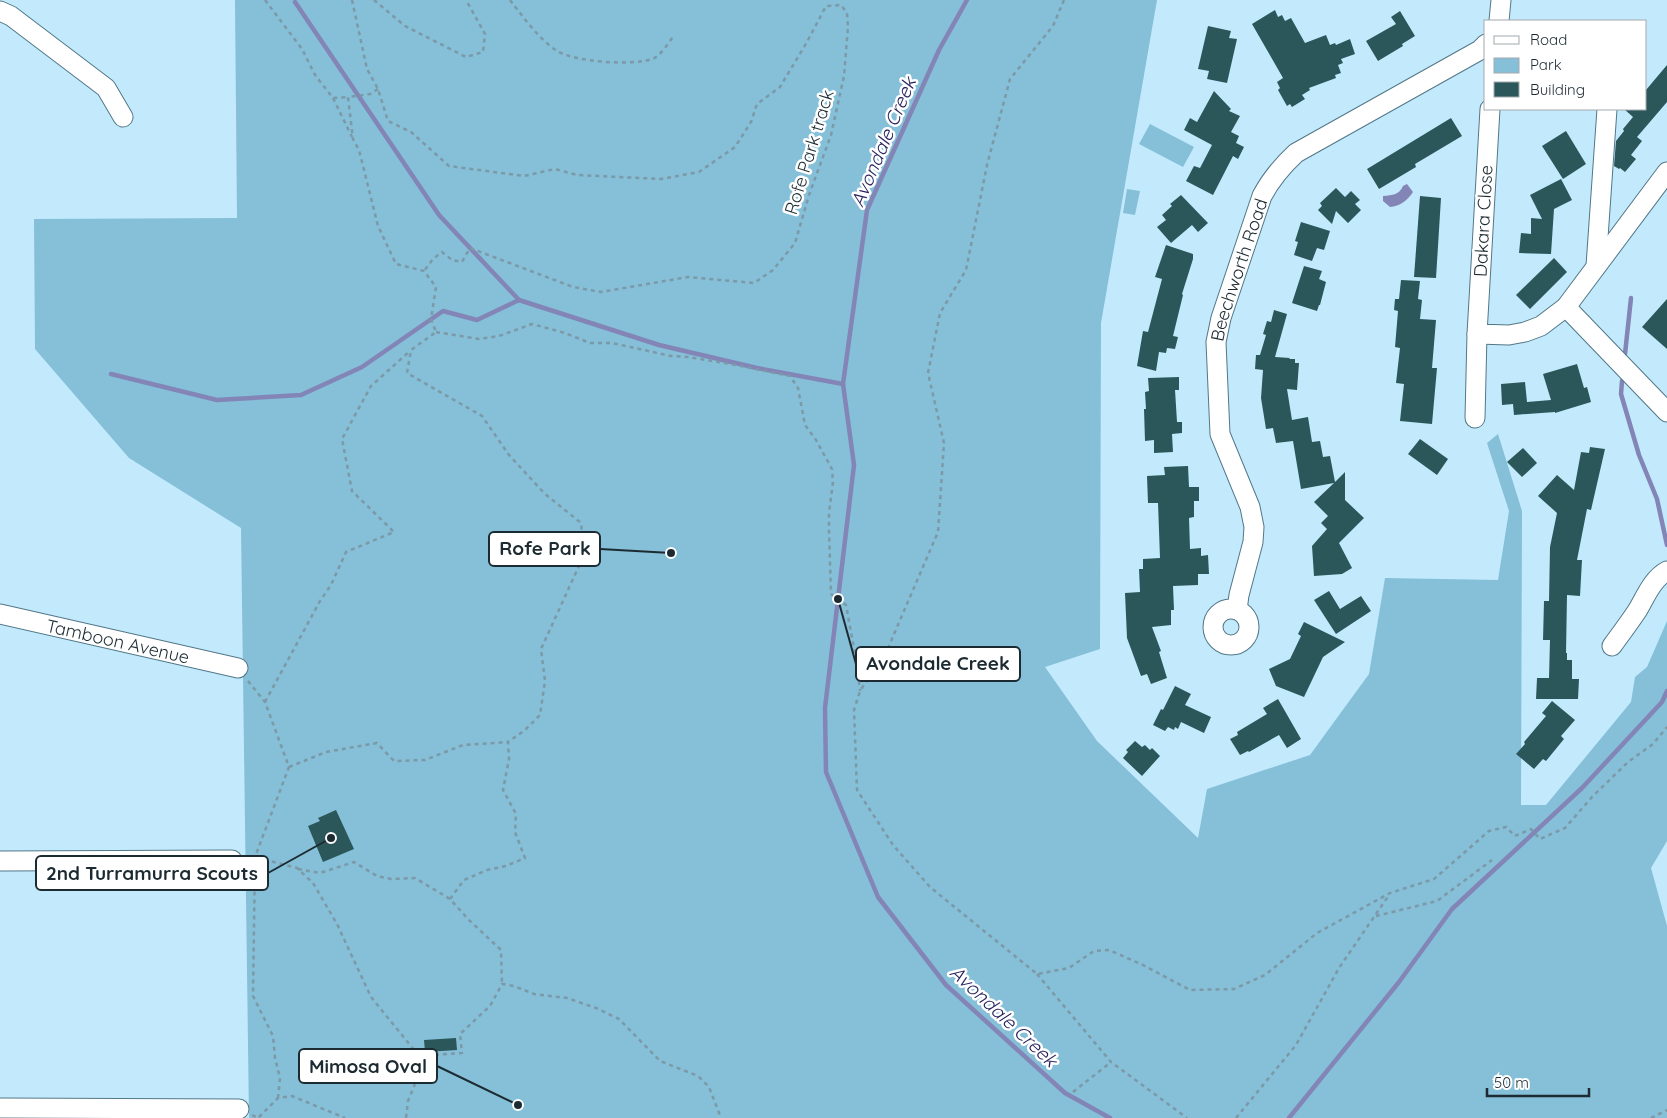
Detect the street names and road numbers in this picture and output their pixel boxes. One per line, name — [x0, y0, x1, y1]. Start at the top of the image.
street label: Rofe Park track — [779, 87, 839, 217]
street label: Dakara Close — [1469, 164, 1497, 278]
street label: Beechworth Road — [1205, 195, 1272, 343]
street label: Tamboon Avenue — [44, 613, 192, 668]

